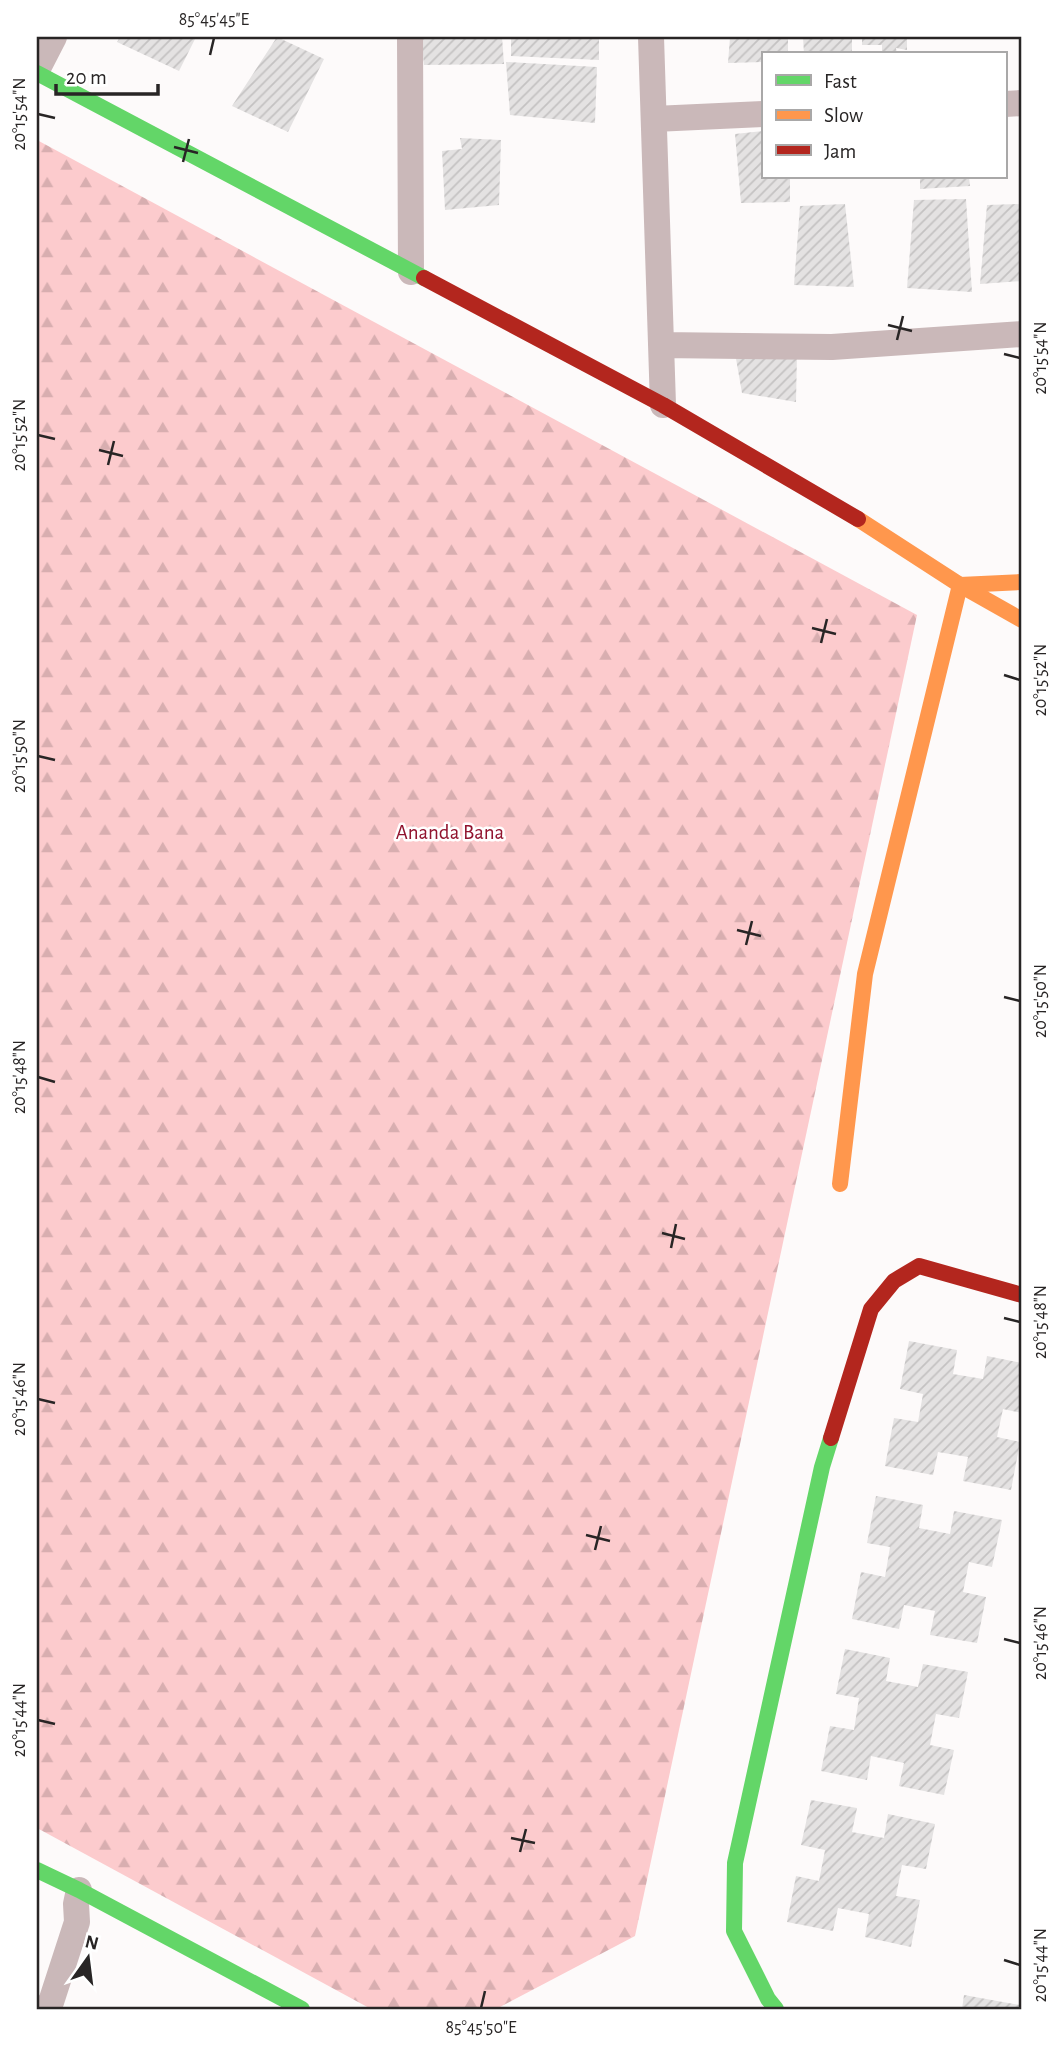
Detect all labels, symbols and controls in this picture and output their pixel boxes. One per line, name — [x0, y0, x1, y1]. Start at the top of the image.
text: 85°45'45"E — [179, 11, 250, 29]
scale bar — [56, 52, 158, 96]
legend — [762, 52, 1006, 178]
text: 20 m — [66, 67, 107, 88]
text: Fast — [824, 71, 857, 92]
text: 20°15'54"N — [11, 77, 29, 151]
text: Slow — [824, 105, 863, 126]
text: Jam — [824, 141, 856, 162]
text: 20°15'54"N — [1032, 321, 1050, 395]
text: 20°15'52"N — [11, 399, 29, 471]
text: 20°15'52"N — [1032, 644, 1050, 716]
text: 20°15'50"N — [11, 719, 29, 793]
park label: Ananda Bana — [396, 822, 505, 843]
text: 20°15'50"N — [1032, 964, 1050, 1038]
text: 20°15'48"N — [11, 1040, 29, 1114]
text: 20°15'48"N — [1032, 1285, 1050, 1359]
text: 20°15'46"N — [11, 1362, 29, 1436]
text: 20°15'46"N — [1032, 1606, 1050, 1680]
text: 20°15'44"N — [11, 1683, 29, 1757]
north arrow — [52, 1924, 122, 1994]
text: 20°15'44"N — [1032, 1928, 1050, 2002]
text: N — [83, 1932, 100, 1954]
text: 85°45'50"E — [445, 2019, 517, 2037]

